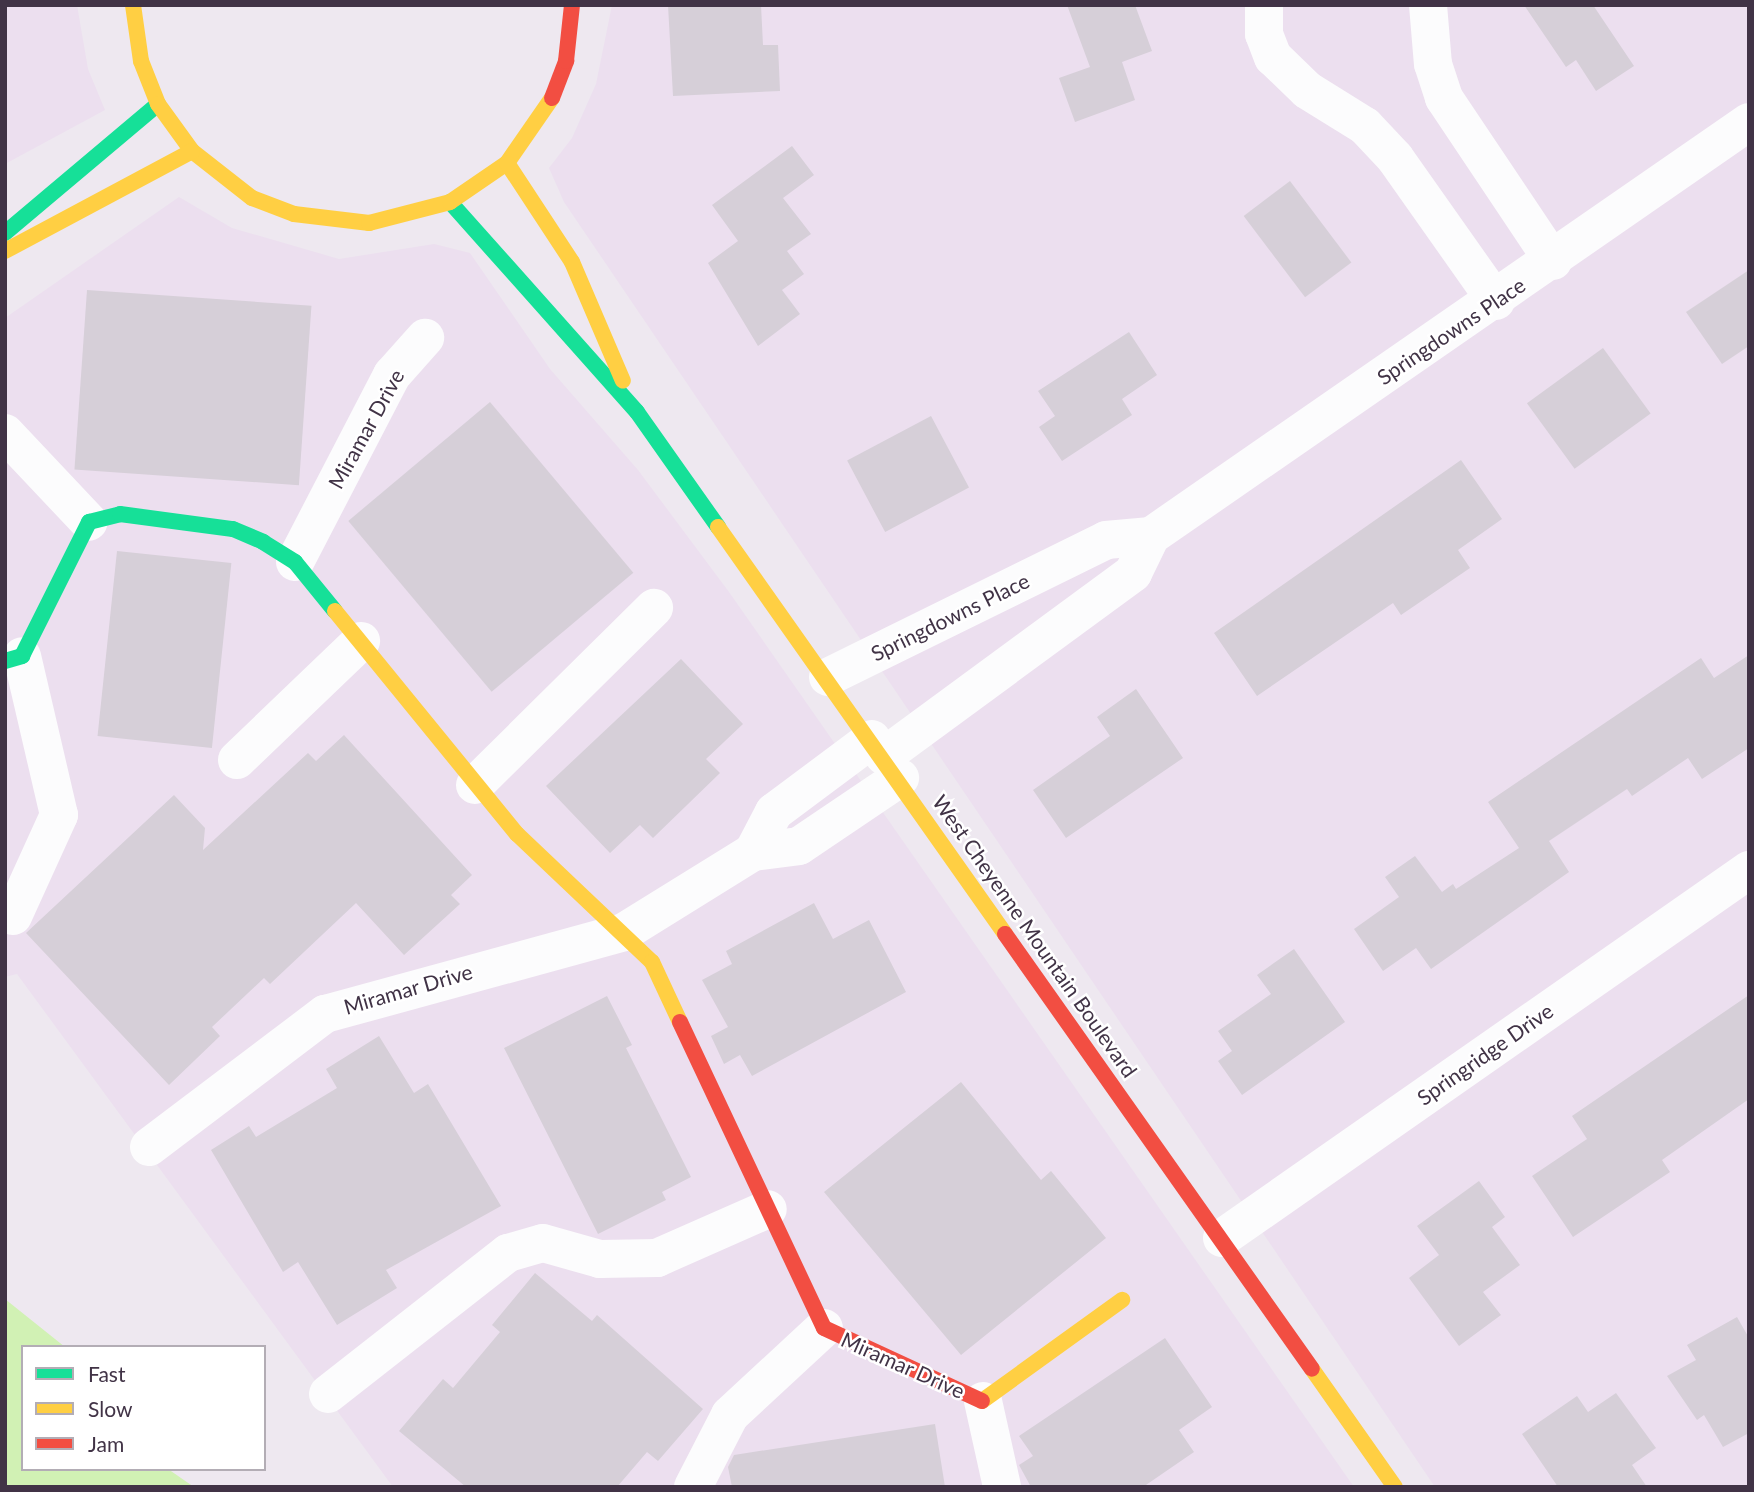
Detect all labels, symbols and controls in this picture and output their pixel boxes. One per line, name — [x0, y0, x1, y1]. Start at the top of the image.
street label: Springdowns Place — [1372, 272, 1530, 390]
street label: Miramar Drive — [323, 365, 409, 493]
street label: Springdowns Place — [867, 568, 1033, 666]
street label: West Cheyenne Mountain Boulevard — [927, 790, 1143, 1082]
street label: Miramar Drive — [341, 959, 475, 1019]
street label: Springridge Drive — [1412, 998, 1558, 1110]
street label: Miramar Drive — [837, 1326, 969, 1404]
legend — [21, 1345, 266, 1471]
text: Fast — [88, 1361, 125, 1386]
text: Slow — [88, 1396, 132, 1421]
text: Jam — [88, 1431, 124, 1456]

